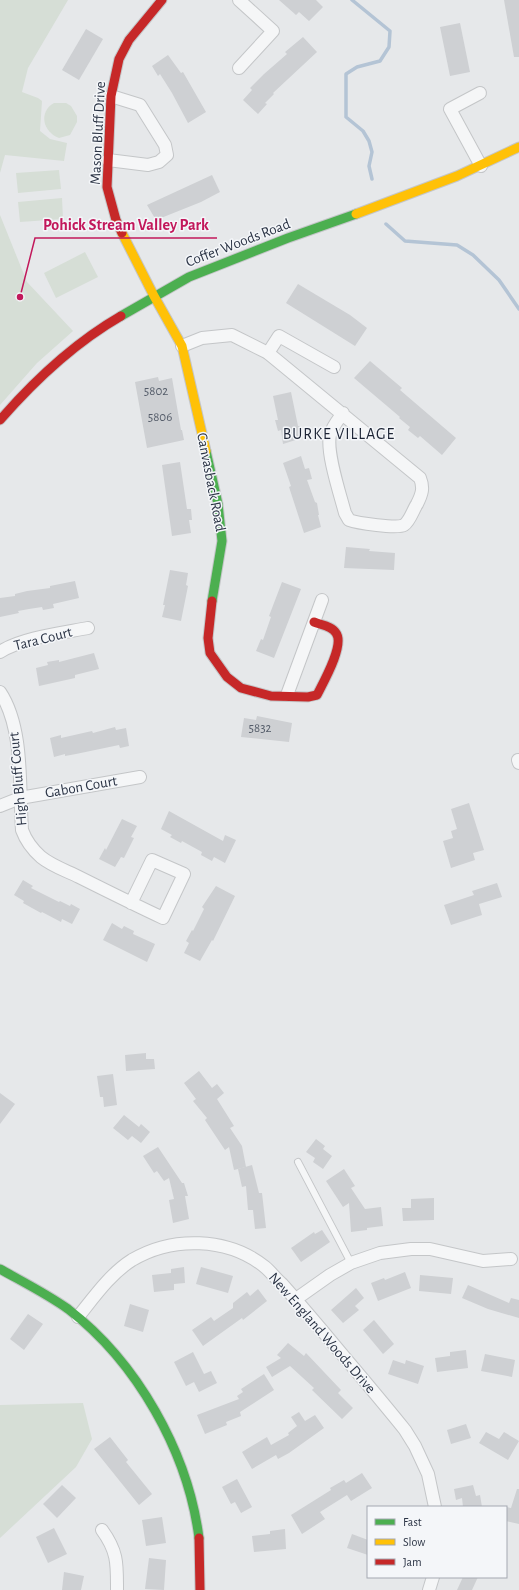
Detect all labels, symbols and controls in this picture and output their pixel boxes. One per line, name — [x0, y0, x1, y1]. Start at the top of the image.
street label: Mason Bluff Drive — [88, 81, 108, 185]
callout: Pohick Stream Valley Park — [35, 210, 217, 238]
street label: Coffer Woods Road — [184, 216, 293, 270]
text: Pohick Stream Valley Park — [43, 217, 209, 234]
house number: 5802 — [144, 385, 168, 398]
house number: 5806 — [148, 411, 172, 424]
district label: BURKE VILLAGE — [283, 426, 395, 442]
street label: Canvasback Road — [194, 431, 228, 533]
street label: Tara Court — [12, 625, 74, 653]
house number: 5832 — [249, 722, 272, 735]
street label: High Bluff Court — [6, 731, 30, 827]
street label: Gabon Court — [44, 773, 118, 801]
street label: New England Woods Drive — [266, 1270, 378, 1396]
legend — [367, 1506, 507, 1578]
text: Fast — [403, 1516, 422, 1528]
text: Slow — [403, 1536, 425, 1548]
text: Jam — [403, 1556, 422, 1568]

